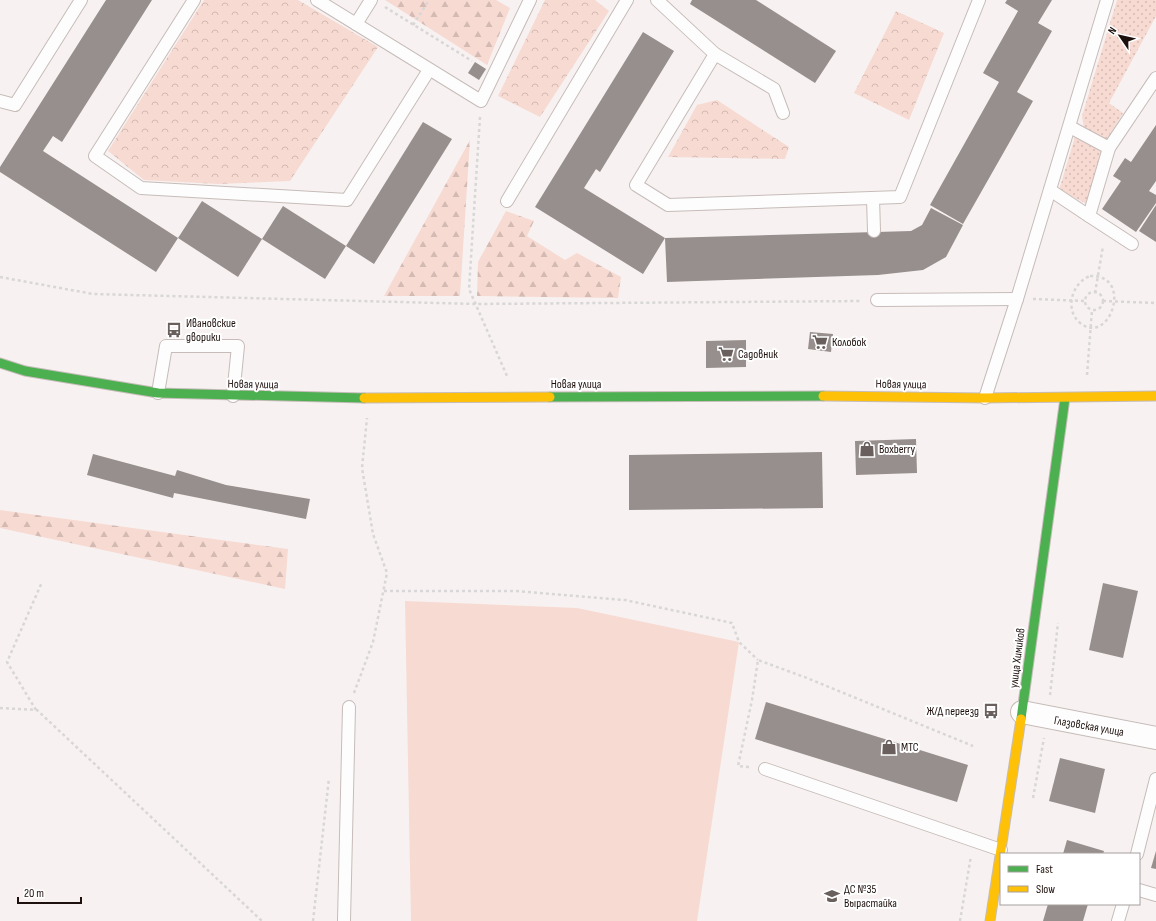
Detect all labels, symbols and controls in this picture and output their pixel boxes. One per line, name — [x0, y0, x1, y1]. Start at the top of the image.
north arrow — [1100, 16, 1140, 56]
text: N — [1105, 25, 1119, 37]
place label: Ивановские дворики — [186, 316, 236, 345]
bus stop icon: Ивановские дворики — [165, 321, 183, 339]
supermarket icon: Колобок — [811, 333, 829, 351]
place label: Колобок — [832, 335, 866, 350]
supermarket icon: Садовник — [717, 345, 735, 363]
place label: Садовник — [738, 347, 778, 362]
street label: Новая улица — [228, 377, 279, 392]
street label: Новая улица — [551, 377, 602, 392]
street label: Новая улица — [876, 377, 927, 392]
shop icon: Boxberry — [858, 440, 876, 458]
place label: Boxberry — [879, 442, 916, 457]
street label: улица Химиков — [1006, 627, 1029, 689]
bus stop icon: Ж/Д переезд — [982, 702, 1000, 720]
place label: Ж/Д переезд — [926, 704, 979, 719]
street label: Глазовская улица — [1053, 713, 1125, 740]
shop icon: МТС — [880, 738, 898, 756]
place label: МТС — [901, 740, 919, 755]
legend — [1000, 853, 1140, 905]
text: Fast — [1036, 862, 1053, 877]
scale bar — [18, 879, 81, 905]
place label: ДС №35 Вырастайка — [844, 882, 897, 911]
text: Slow — [1036, 882, 1055, 897]
text: 20 m — [24, 886, 44, 901]
school or university icon: ДС №35 Вырастайка — [823, 887, 841, 905]

